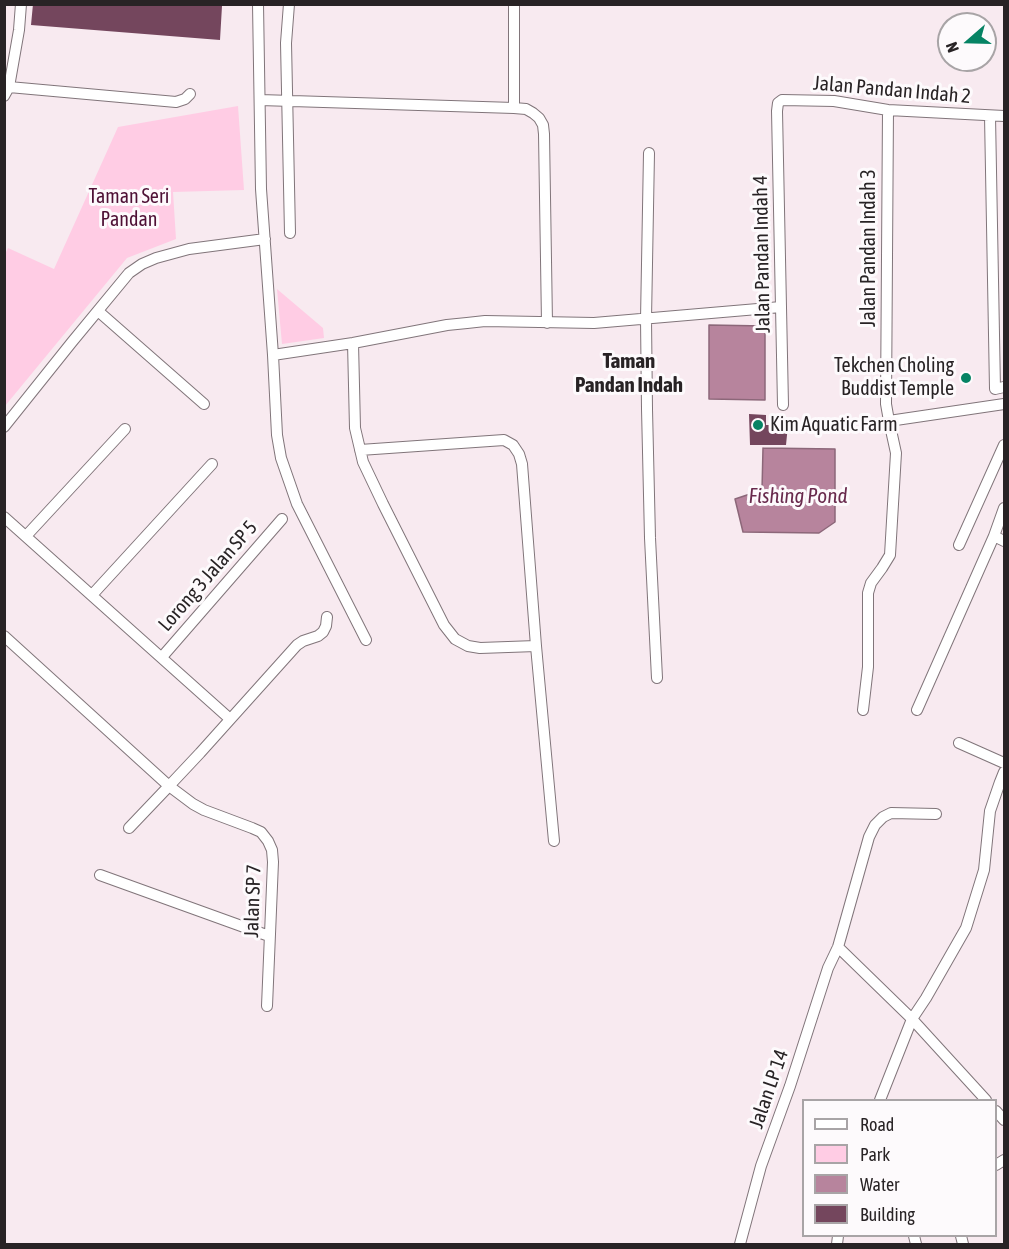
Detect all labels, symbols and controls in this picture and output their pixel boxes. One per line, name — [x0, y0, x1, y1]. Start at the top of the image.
north arrow — [937, 12, 997, 72]
text: N — [942, 40, 962, 55]
street label: Jalan Pandan Indah 2 — [812, 71, 972, 109]
street label: Jalan Pandan Indah 3 — [857, 169, 881, 327]
street label: Jalan Pandan Indah 4 — [749, 175, 775, 333]
park label: Taman Seri Pandan — [89, 185, 169, 232]
district label: Taman Pandan Indah — [575, 348, 683, 398]
place label: Tekchen Choling Buddist Temple — [834, 354, 954, 401]
marker: Tekchen Choling Buddist Temple — [959, 371, 973, 385]
place label: Kim Aquatic Farm — [770, 413, 898, 437]
marker: Kim Aquatic Farm — [751, 418, 765, 432]
water label: Fishing Pond — [749, 483, 847, 509]
street label: Lorong 3 Jalan SP 5 — [153, 516, 263, 636]
street label: Jalan SP 7 — [240, 864, 266, 938]
street label: Jalan LP 14 — [744, 1046, 794, 1132]
legend — [802, 1099, 997, 1237]
text: Road — [860, 1114, 894, 1135]
text: Park — [860, 1144, 890, 1165]
text: Water — [860, 1174, 899, 1195]
text: Building — [860, 1204, 915, 1225]

